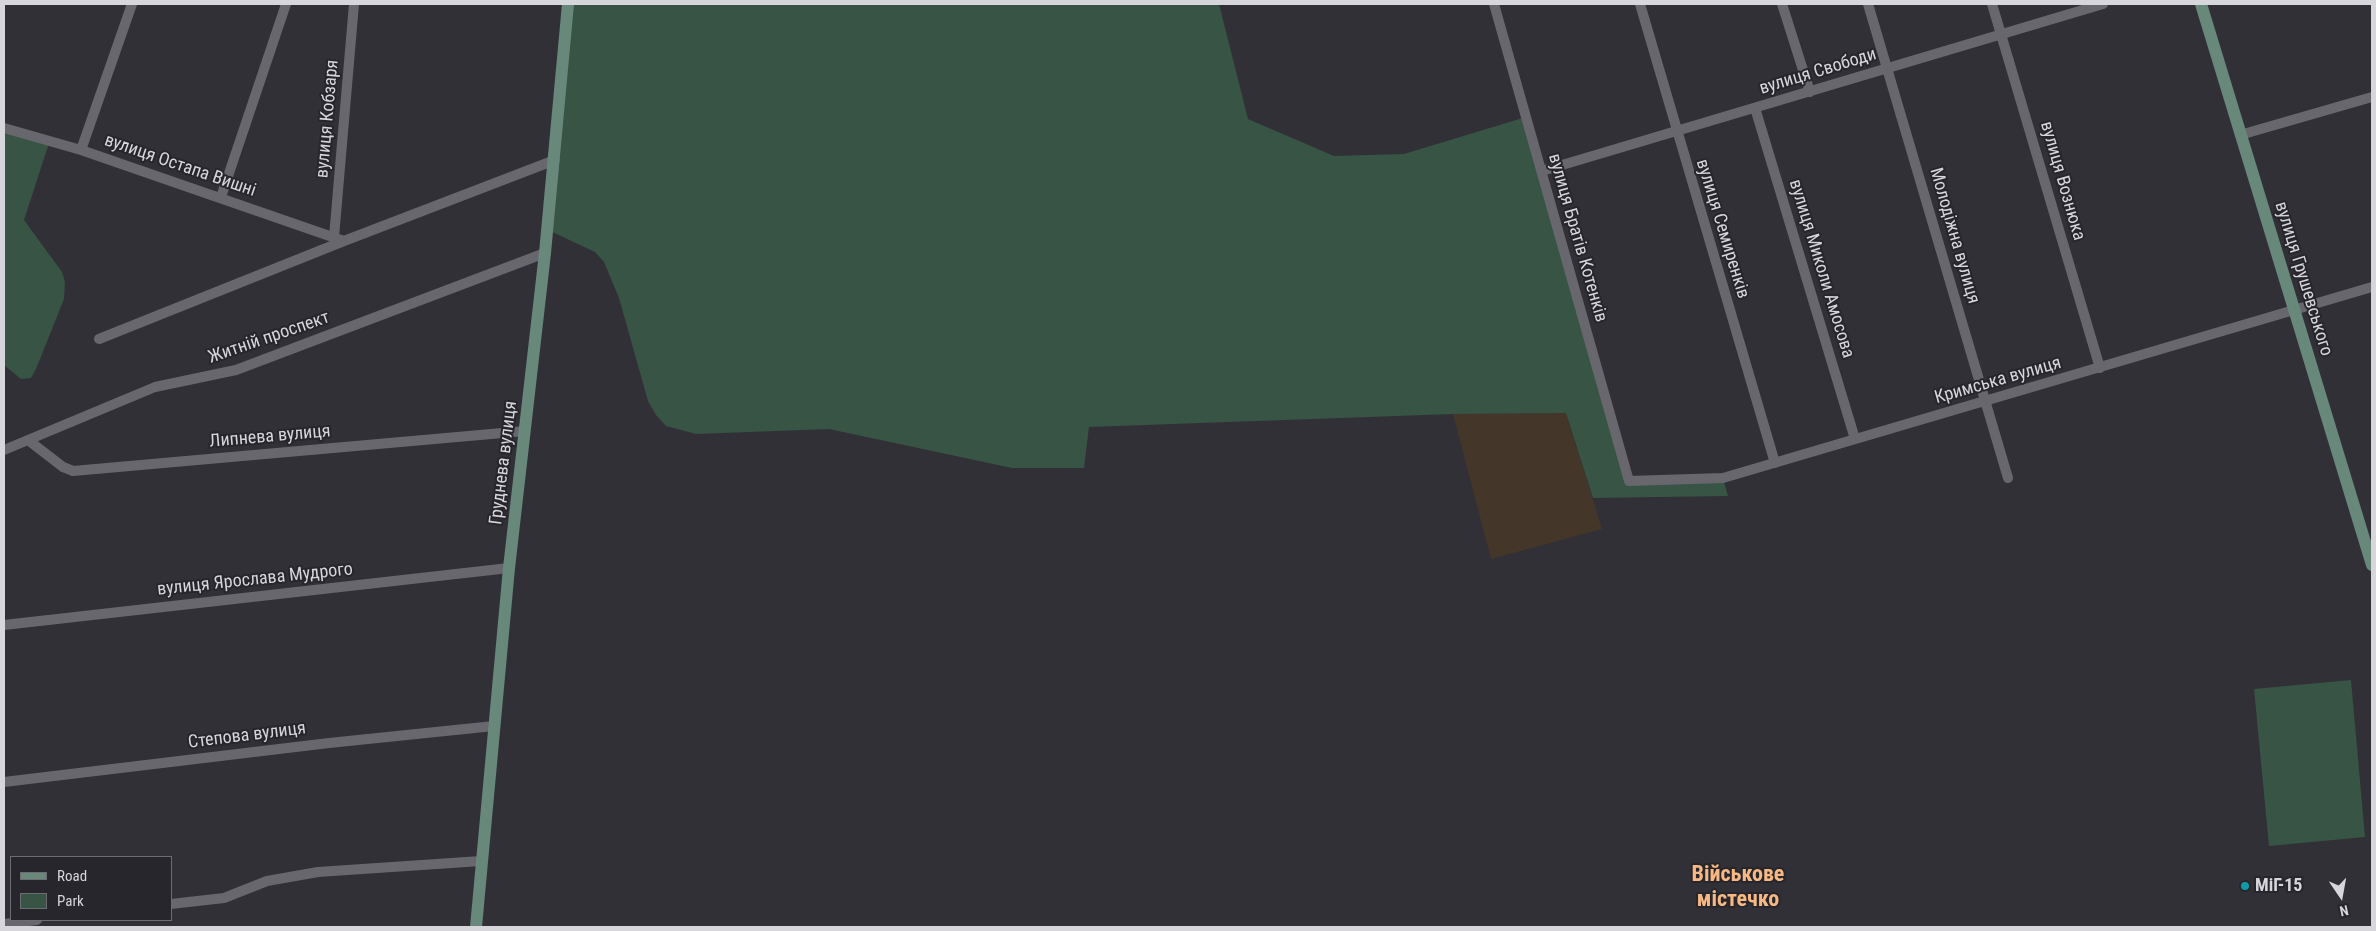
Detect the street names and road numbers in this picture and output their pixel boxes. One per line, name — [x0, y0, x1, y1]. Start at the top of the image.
street label: вулиця Свободи — [1757, 44, 1879, 100]
street label: вулиця Кобзаря — [312, 59, 344, 179]
street label: вулиця Вознюка — [2035, 119, 2089, 243]
street label: вулиця Остапа Вишні — [101, 130, 259, 202]
street label: вулиця Братів Котенків — [1543, 151, 1611, 325]
street label: вулиця Семиренків — [1691, 157, 1753, 301]
street label: Молодіжна вулиця — [1924, 166, 1984, 306]
street label: вулиця Миколи Амосова — [1784, 177, 1858, 361]
street label: вулиця Грушевського — [2269, 199, 2337, 359]
street label: Житній проспект — [205, 307, 333, 369]
street label: Кримська вулиця — [1932, 353, 2064, 409]
street label: Груднева вулиця — [486, 400, 522, 526]
street label: Липнева вулиця — [209, 421, 331, 453]
street label: вулиця Ярослава Мудрого — [156, 559, 354, 601]
street label: Степова вулиця — [187, 718, 307, 754]

